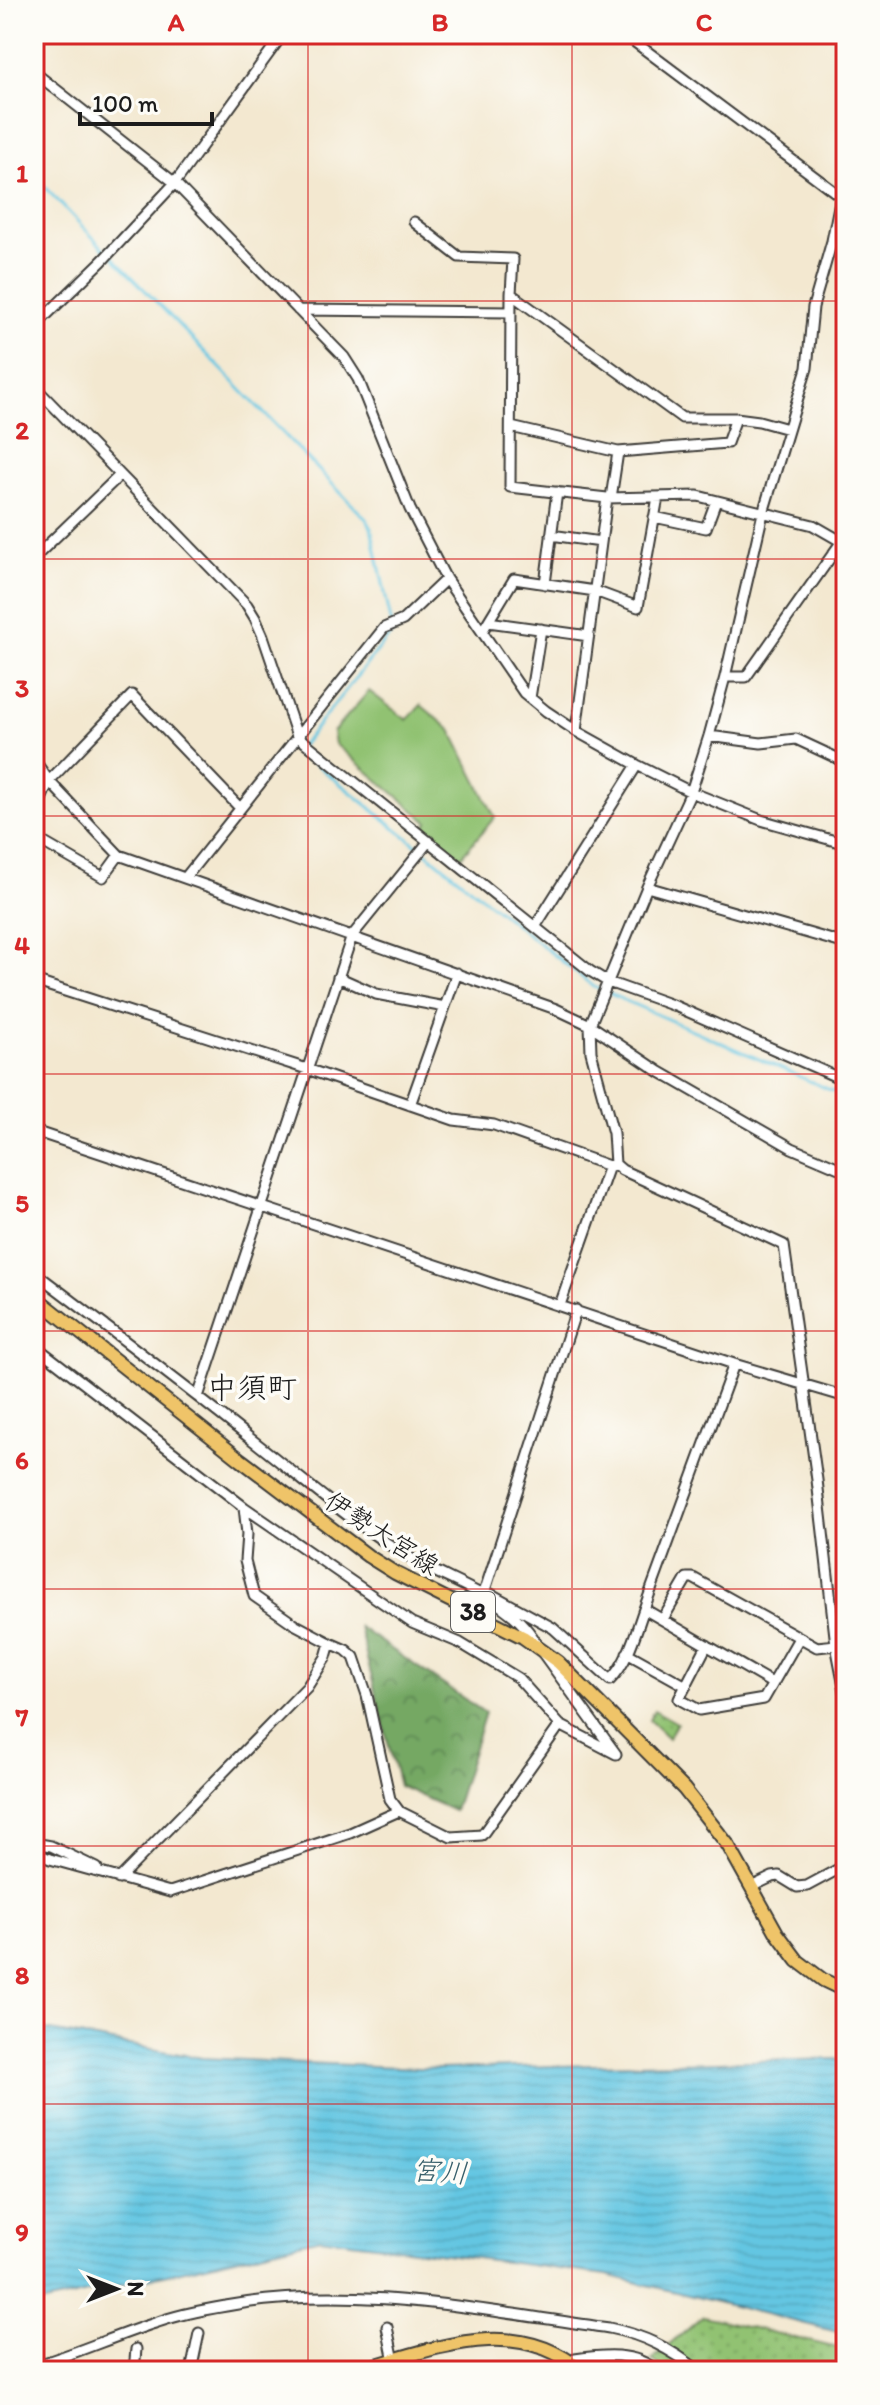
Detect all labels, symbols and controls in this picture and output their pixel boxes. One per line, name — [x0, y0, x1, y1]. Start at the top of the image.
text: A — [167, 6, 185, 38]
text: B — [432, 6, 449, 38]
text: C — [696, 6, 713, 38]
scale bar — [80, 76, 212, 126]
text: 100 m — [92, 89, 158, 118]
text: 1 — [16, 157, 28, 189]
text: 2 — [15, 414, 29, 446]
text: 3 — [15, 672, 29, 704]
text: 4 — [14, 929, 30, 961]
text: 5 — [15, 1187, 29, 1219]
district label: 中須町 — [207, 1369, 297, 1406]
text: 6 — [15, 1444, 29, 1476]
street label: 伊勢大宮線 — [319, 1484, 445, 1582]
road number: 38 — [451, 1592, 495, 1632]
text: 7 — [15, 1701, 29, 1733]
text: 8 — [15, 1959, 29, 1991]
water label: 宮川 — [411, 2152, 469, 2190]
text: 9 — [15, 2216, 29, 2248]
north arrow — [76, 2249, 156, 2329]
text: N — [122, 2282, 149, 2296]

